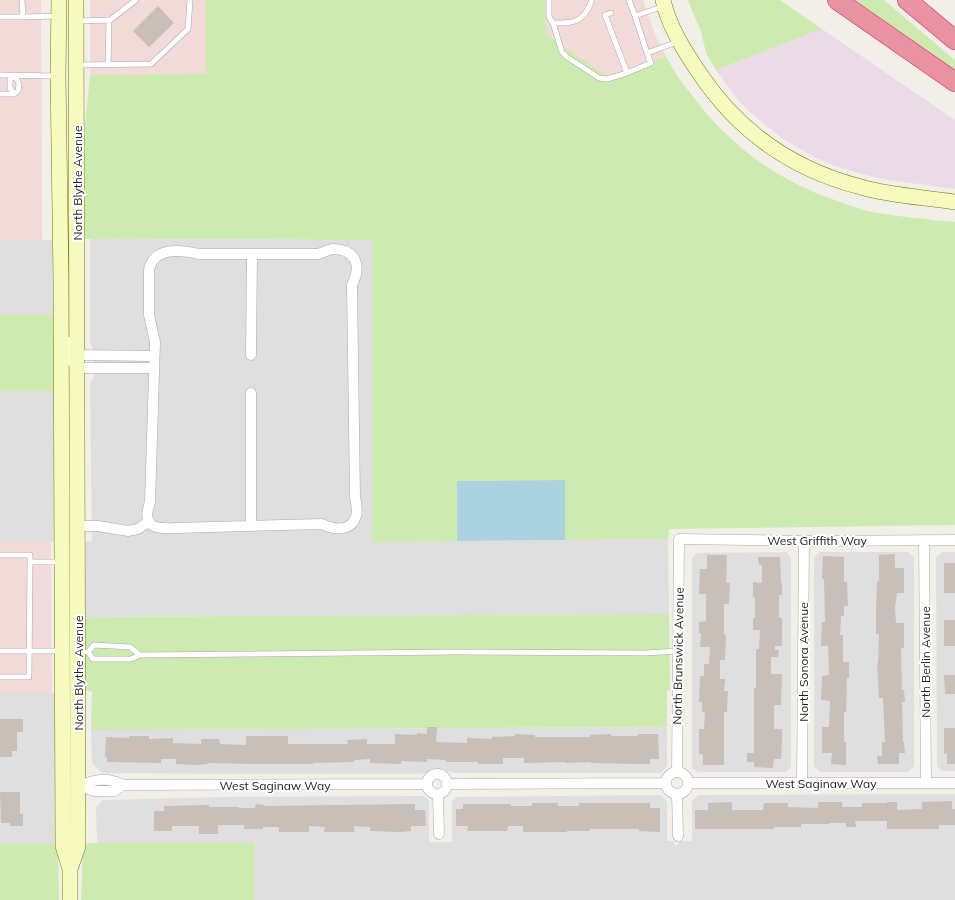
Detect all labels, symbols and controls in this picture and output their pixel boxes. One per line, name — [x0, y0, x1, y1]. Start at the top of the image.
street label: North Blythe Avenue — [70, 125, 85, 241]
street label: West Griffith Way — [767, 533, 867, 548]
street label: North Brunswick Avenue — [669, 587, 687, 725]
street label: North Sonora Avenue — [796, 602, 811, 722]
street label: North Berlin Avenue — [918, 606, 933, 718]
street label: North Blythe Avenue — [71, 615, 86, 731]
street label: West Saginaw Way — [765, 776, 877, 791]
street label: West Saginaw Way — [219, 778, 331, 793]

